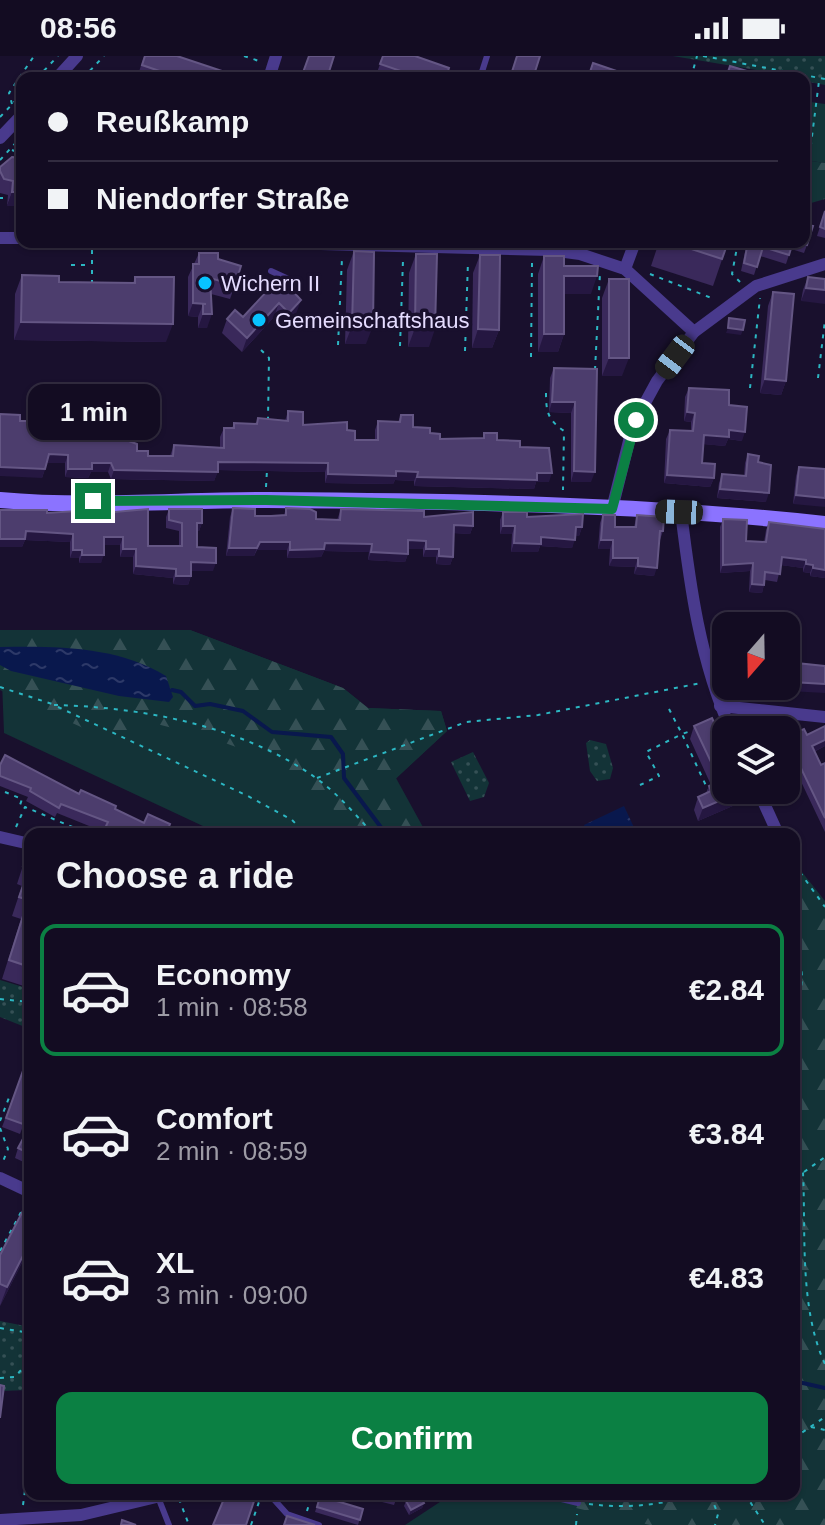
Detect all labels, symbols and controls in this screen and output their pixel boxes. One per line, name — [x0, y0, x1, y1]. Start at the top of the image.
text: 08:56 — [40, 11, 117, 44]
text: Reußkamp — [96, 105, 249, 138]
text: Niendorfer Straße — [96, 182, 349, 215]
place label: Wichern II — [221, 271, 320, 296]
marker: Wichern II — [196, 274, 214, 292]
place label: Gemeinschaftshaus — [275, 308, 469, 333]
marker: Gemeinschaftshaus — [250, 311, 268, 329]
car — [651, 331, 699, 383]
callout: 1 min — [27, 385, 159, 441]
text: 1 min — [60, 397, 128, 427]
route start — [618, 402, 654, 438]
route end — [75, 483, 111, 519]
car — [655, 499, 703, 525]
north arrow — [712, 612, 800, 700]
map controls — [712, 612, 800, 804]
button: layers — [712, 716, 800, 804]
text: Choose a ride — [56, 855, 294, 896]
icon: car — [60, 954, 132, 1026]
text: Economy — [156, 958, 291, 991]
text: €2.84 — [689, 973, 764, 1006]
text: 1 min · 08:58 — [156, 992, 308, 1022]
icon: car — [60, 1098, 132, 1170]
text: Comfort — [156, 1102, 273, 1135]
text: €3.84 — [689, 1117, 764, 1150]
text: 2 min · 08:59 — [156, 1136, 308, 1166]
icon: car — [60, 1242, 132, 1314]
text: XL — [156, 1246, 194, 1279]
text: €4.83 — [689, 1261, 764, 1294]
text: 3 min · 09:00 — [156, 1280, 308, 1310]
button: Confirm — [56, 1392, 768, 1484]

